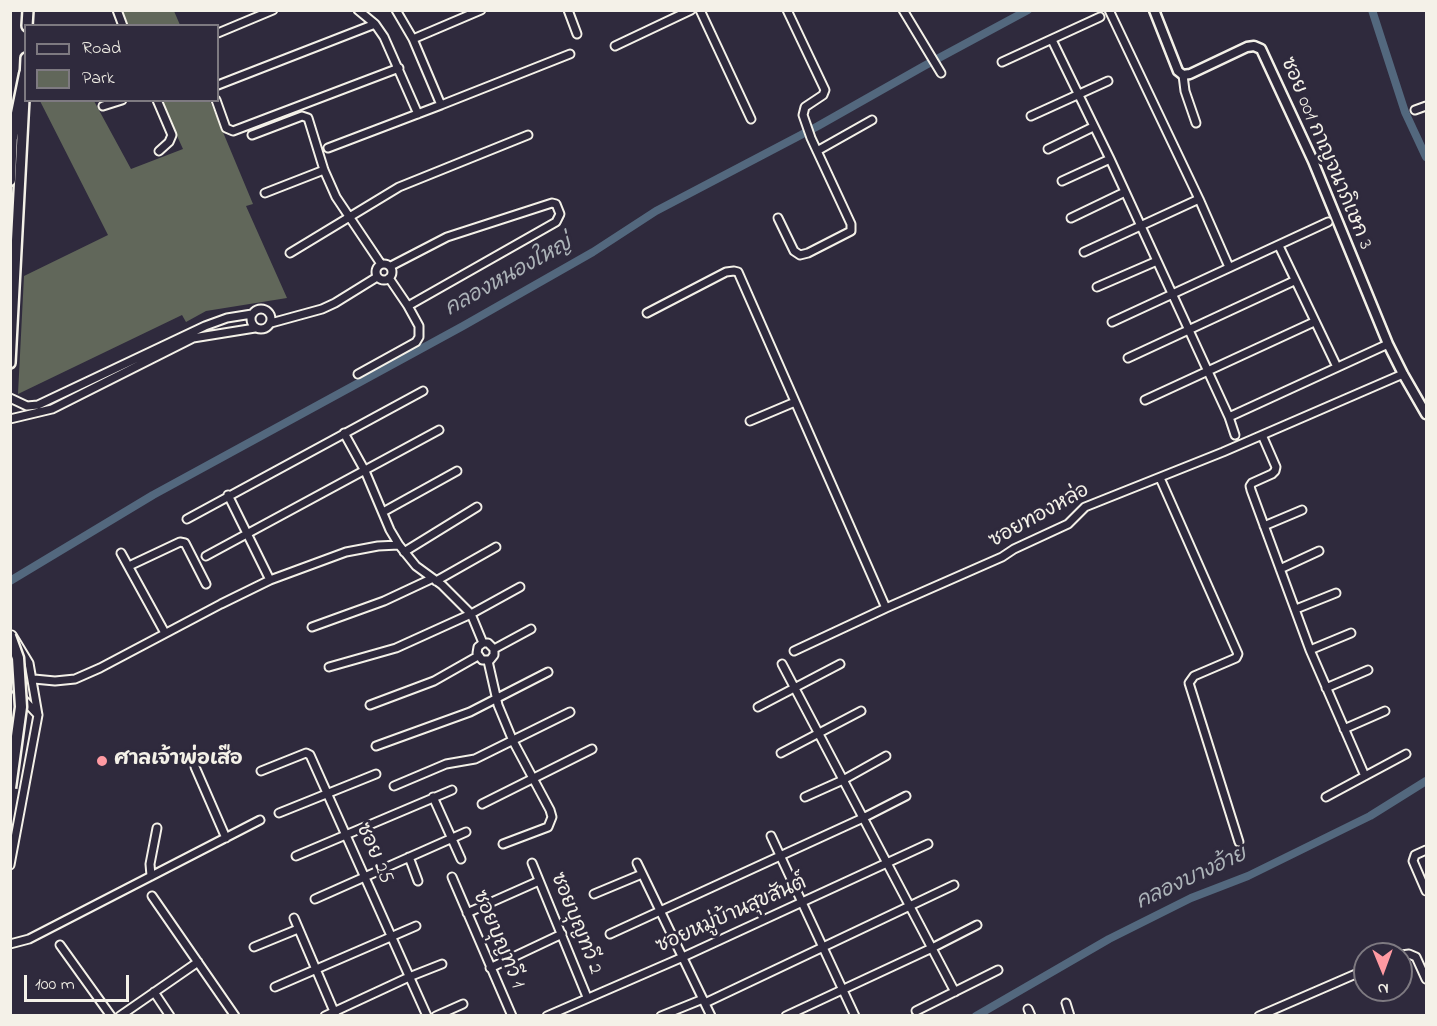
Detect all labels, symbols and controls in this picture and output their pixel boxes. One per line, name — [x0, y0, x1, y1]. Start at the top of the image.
legend — [24, 24, 219, 102]
text: Road — [82, 36, 121, 62]
street label: ซอย 001 กาญจนาภิเษก 3 — [1274, 54, 1376, 254]
text: Park — [82, 66, 115, 92]
water label: คลองหนองใหญ่ — [441, 233, 577, 323]
street label: ซอยทองหล่อ — [986, 480, 1094, 554]
place label: ศาลเจ้าพ่อเสือ — [114, 749, 243, 773]
marker: ศาลเจ้าพ่อเสือ — [95, 754, 109, 768]
street label: ซอย 25 — [349, 820, 397, 888]
water label: คลองบางอ้าย — [1133, 843, 1251, 917]
street label: ซอยบุญทวี 2 — [544, 870, 606, 978]
street label: ซอยหมู่บ้านสุขสันต์ — [653, 872, 811, 960]
street label: ซอยบุญทวี 1 — [466, 888, 528, 992]
north arrow — [1353, 942, 1413, 1002]
scale bar — [27, 963, 132, 1001]
text: 100 m — [35, 972, 75, 998]
text: N — [1378, 976, 1389, 1000]

